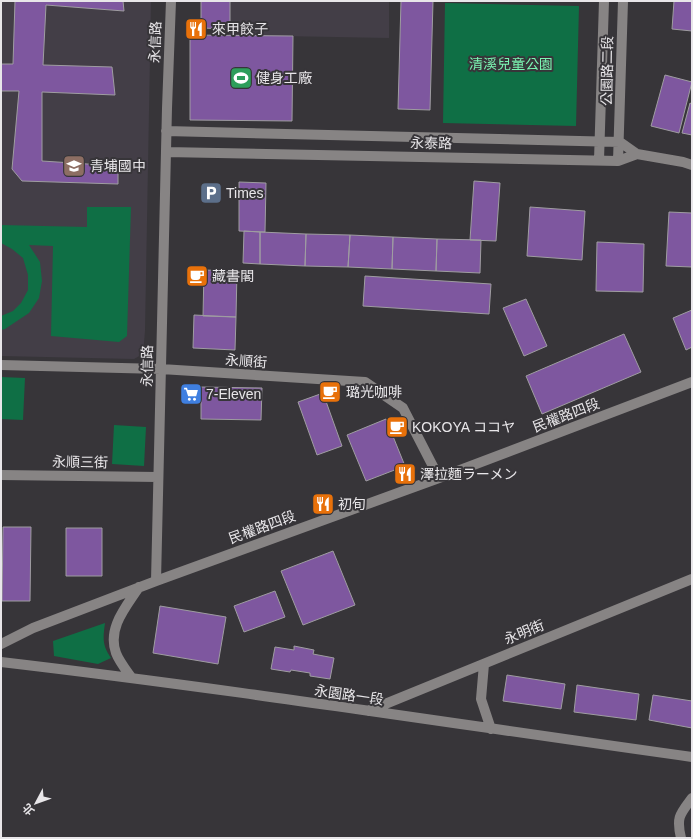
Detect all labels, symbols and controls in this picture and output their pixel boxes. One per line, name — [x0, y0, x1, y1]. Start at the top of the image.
restaurant icon: 來甲餃子 — [183, 16, 209, 42]
street label: 永信路 — [146, 21, 164, 63]
place label: 來甲餃子 — [212, 21, 268, 37]
street label: 公園路二段 — [598, 36, 616, 106]
park label: 清溪兒童公園 — [469, 56, 553, 72]
sports icon: 健身工廠 — [228, 65, 254, 91]
place label: 健身工廠 — [256, 70, 312, 86]
street label: 永泰路 — [410, 135, 452, 151]
school or university icon: 青埔國中 — [61, 153, 87, 179]
place label: 青埔國中 — [90, 158, 146, 174]
parking icon: Times — [198, 180, 224, 206]
place label: Times — [226, 185, 264, 201]
cafe icon: 藏書閣 — [184, 263, 210, 289]
place label: 藏書閣 — [212, 268, 254, 284]
street label: 永信路 — [139, 345, 155, 387]
street label: 永順街 — [224, 352, 268, 370]
cafe icon: 璐光咖啡 — [317, 379, 343, 405]
supermarket icon: 7-Eleven — [178, 381, 204, 407]
place label: 璐光咖啡 — [346, 384, 402, 400]
place label: 7-Eleven — [206, 386, 261, 402]
street label: 民權路四段 — [530, 395, 602, 435]
cafe icon: KOKOYA ココヤ — [384, 414, 410, 440]
place label: KOKOYA ココヤ — [412, 419, 515, 435]
street label: 永順三街 — [52, 454, 108, 470]
restaurant icon: 澤拉麵ラーメン — [392, 461, 418, 487]
place label: 澤拉麵ラーメン — [420, 466, 517, 482]
restaurant icon: 初旬 — [310, 491, 336, 517]
place label: 初旬 — [338, 496, 366, 512]
street label: 民權路四段 — [226, 508, 298, 546]
street label: 永明街 — [502, 617, 546, 647]
street label: 永園路一段 — [313, 682, 385, 708]
north arrow — [16, 783, 56, 823]
text: 北 — [20, 801, 37, 818]

